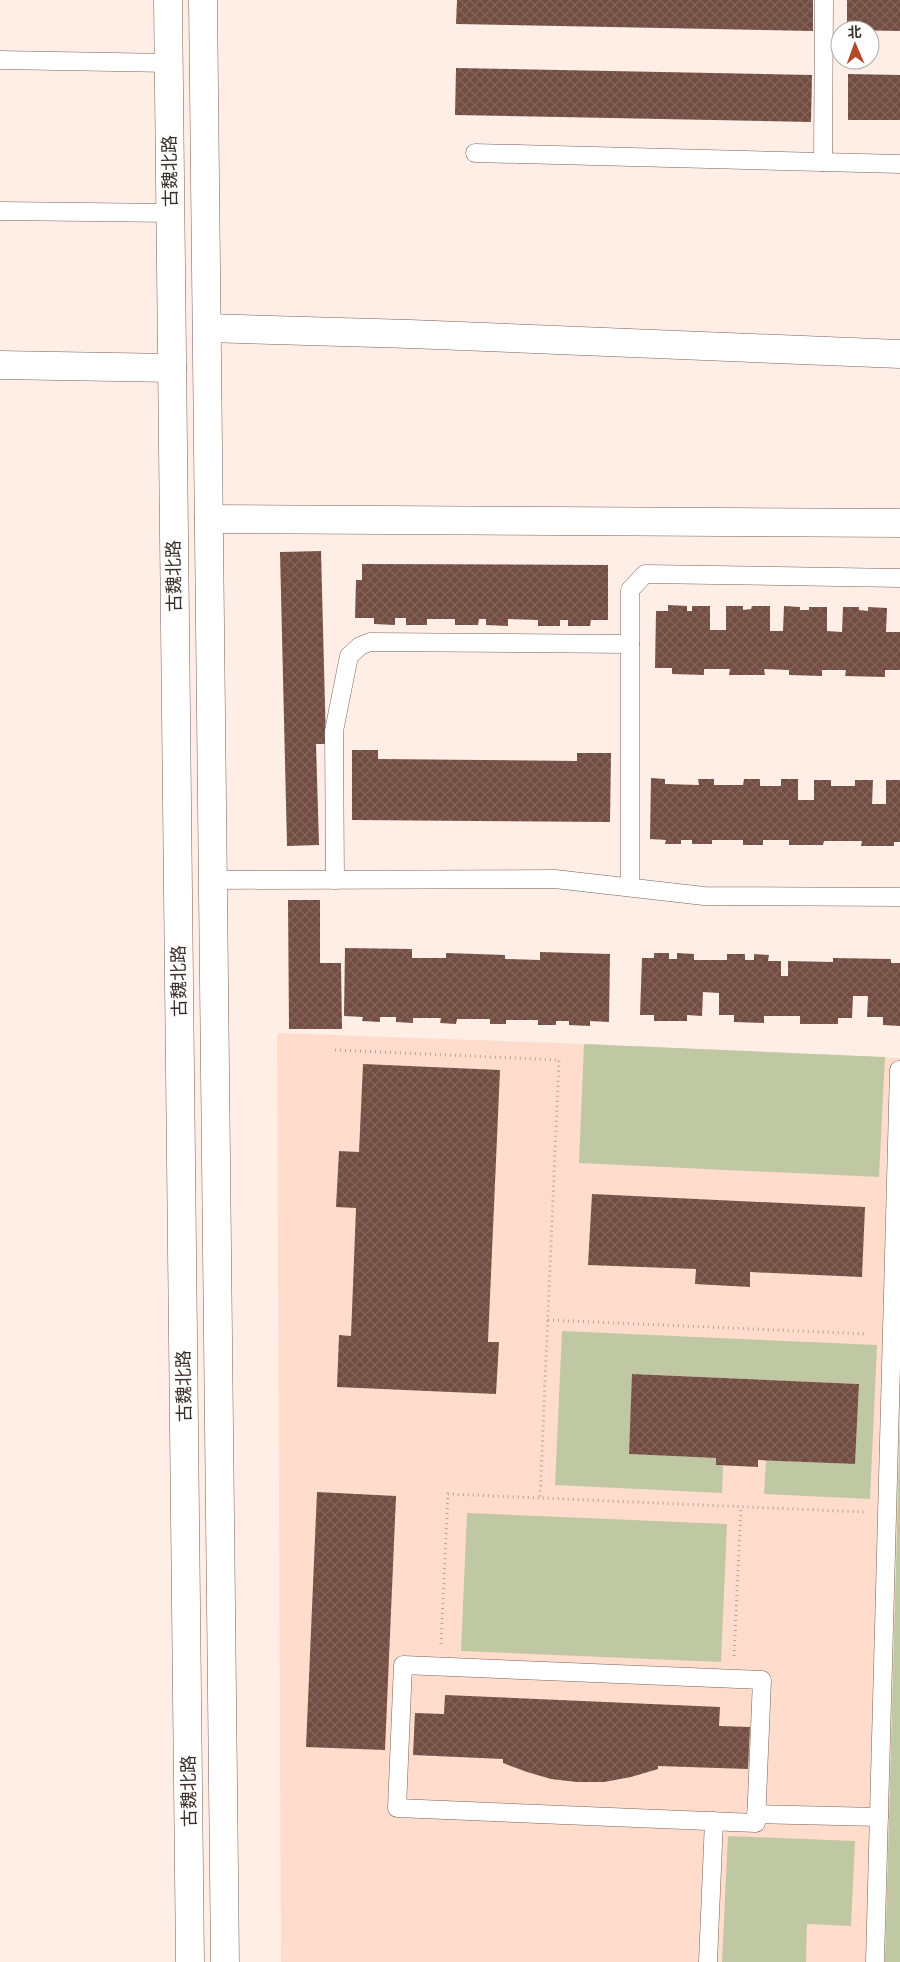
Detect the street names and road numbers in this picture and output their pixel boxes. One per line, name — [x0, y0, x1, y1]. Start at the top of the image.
street label: 古魏北路 — [156, 135, 184, 207]
street label: 古魏北路 — [160, 540, 188, 612]
street label: 古魏北路 — [165, 945, 193, 1017]
street label: 古魏北路 — [170, 1350, 198, 1422]
street label: 古魏北路 — [175, 1755, 203, 1827]

